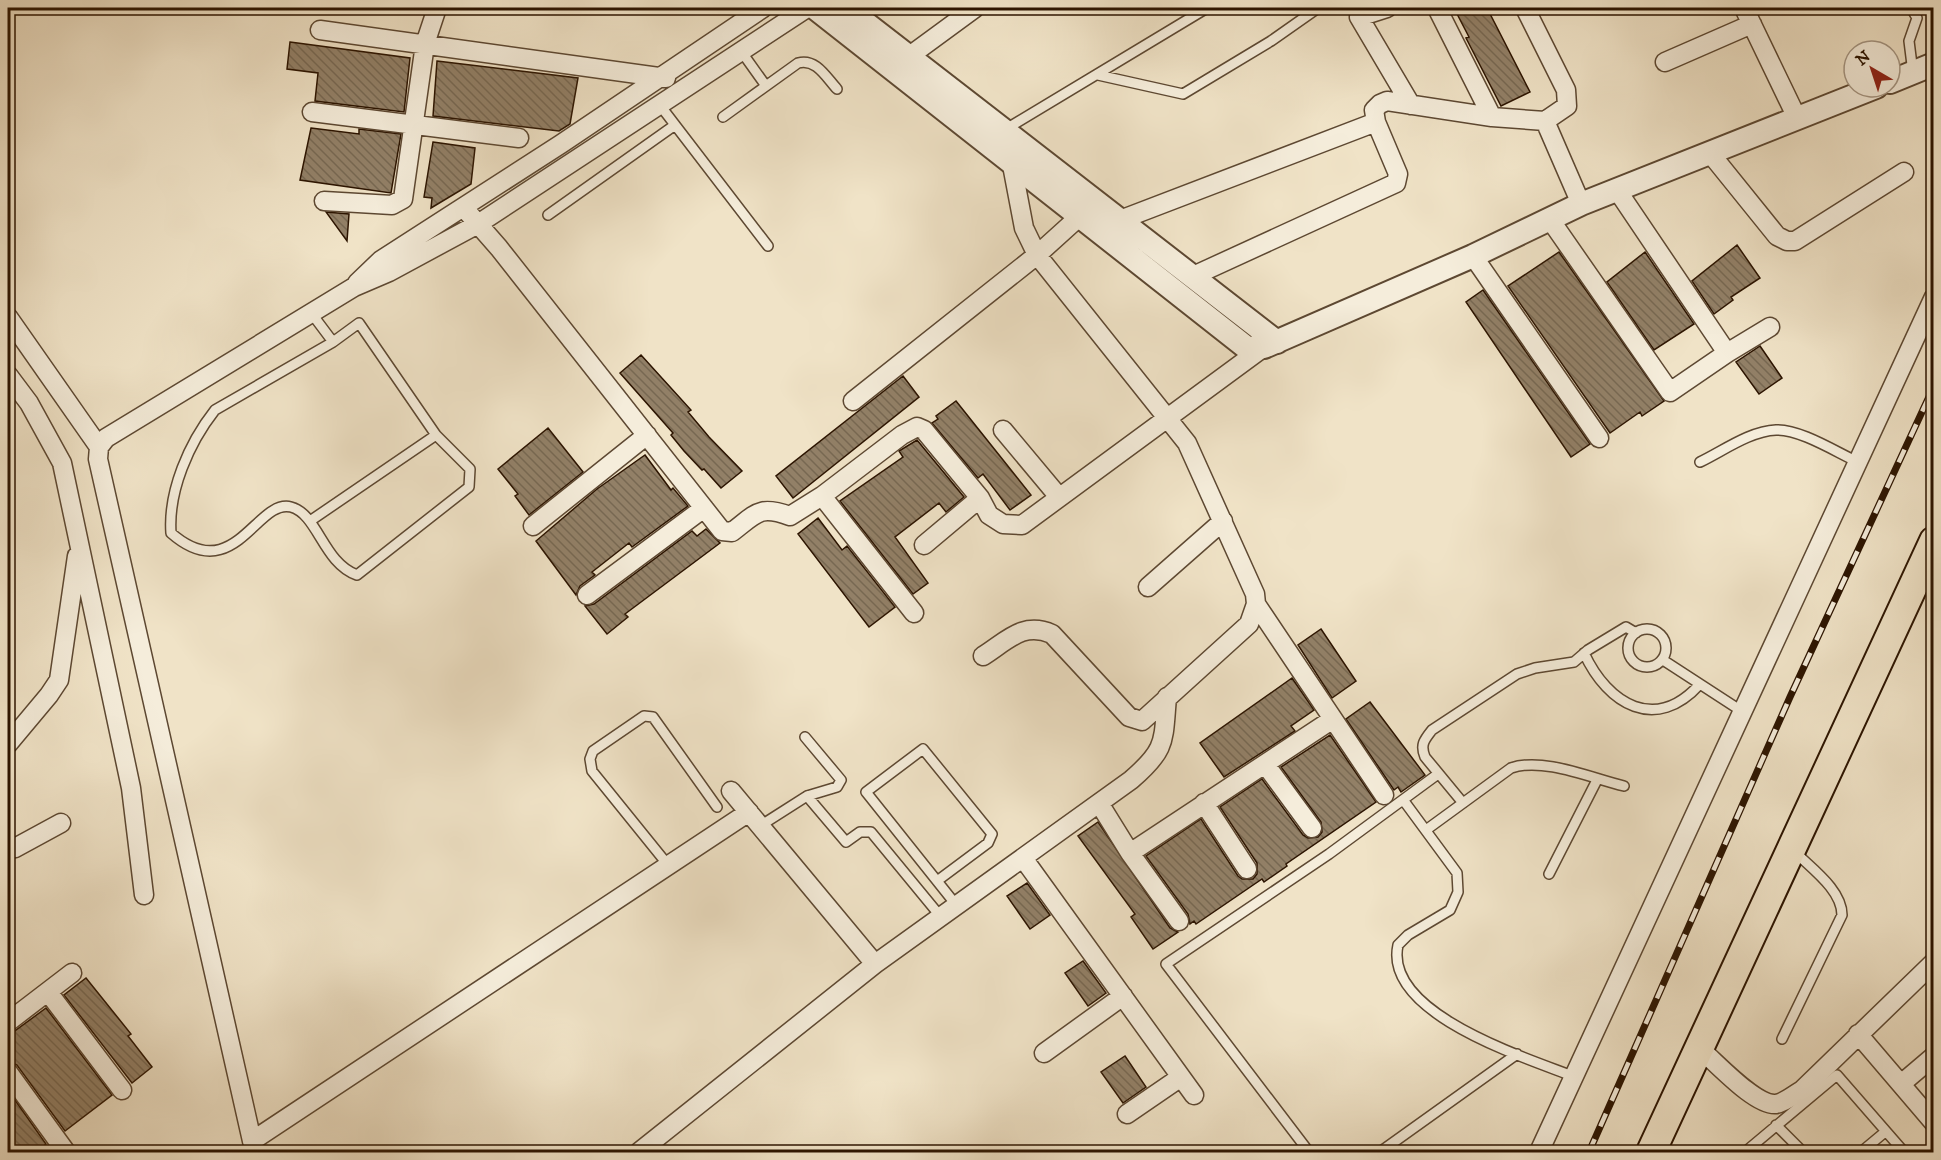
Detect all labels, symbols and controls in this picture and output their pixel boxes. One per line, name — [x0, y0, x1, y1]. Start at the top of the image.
north arrow — [1842, 39, 1902, 99]
text: N — [1852, 46, 1875, 70]

